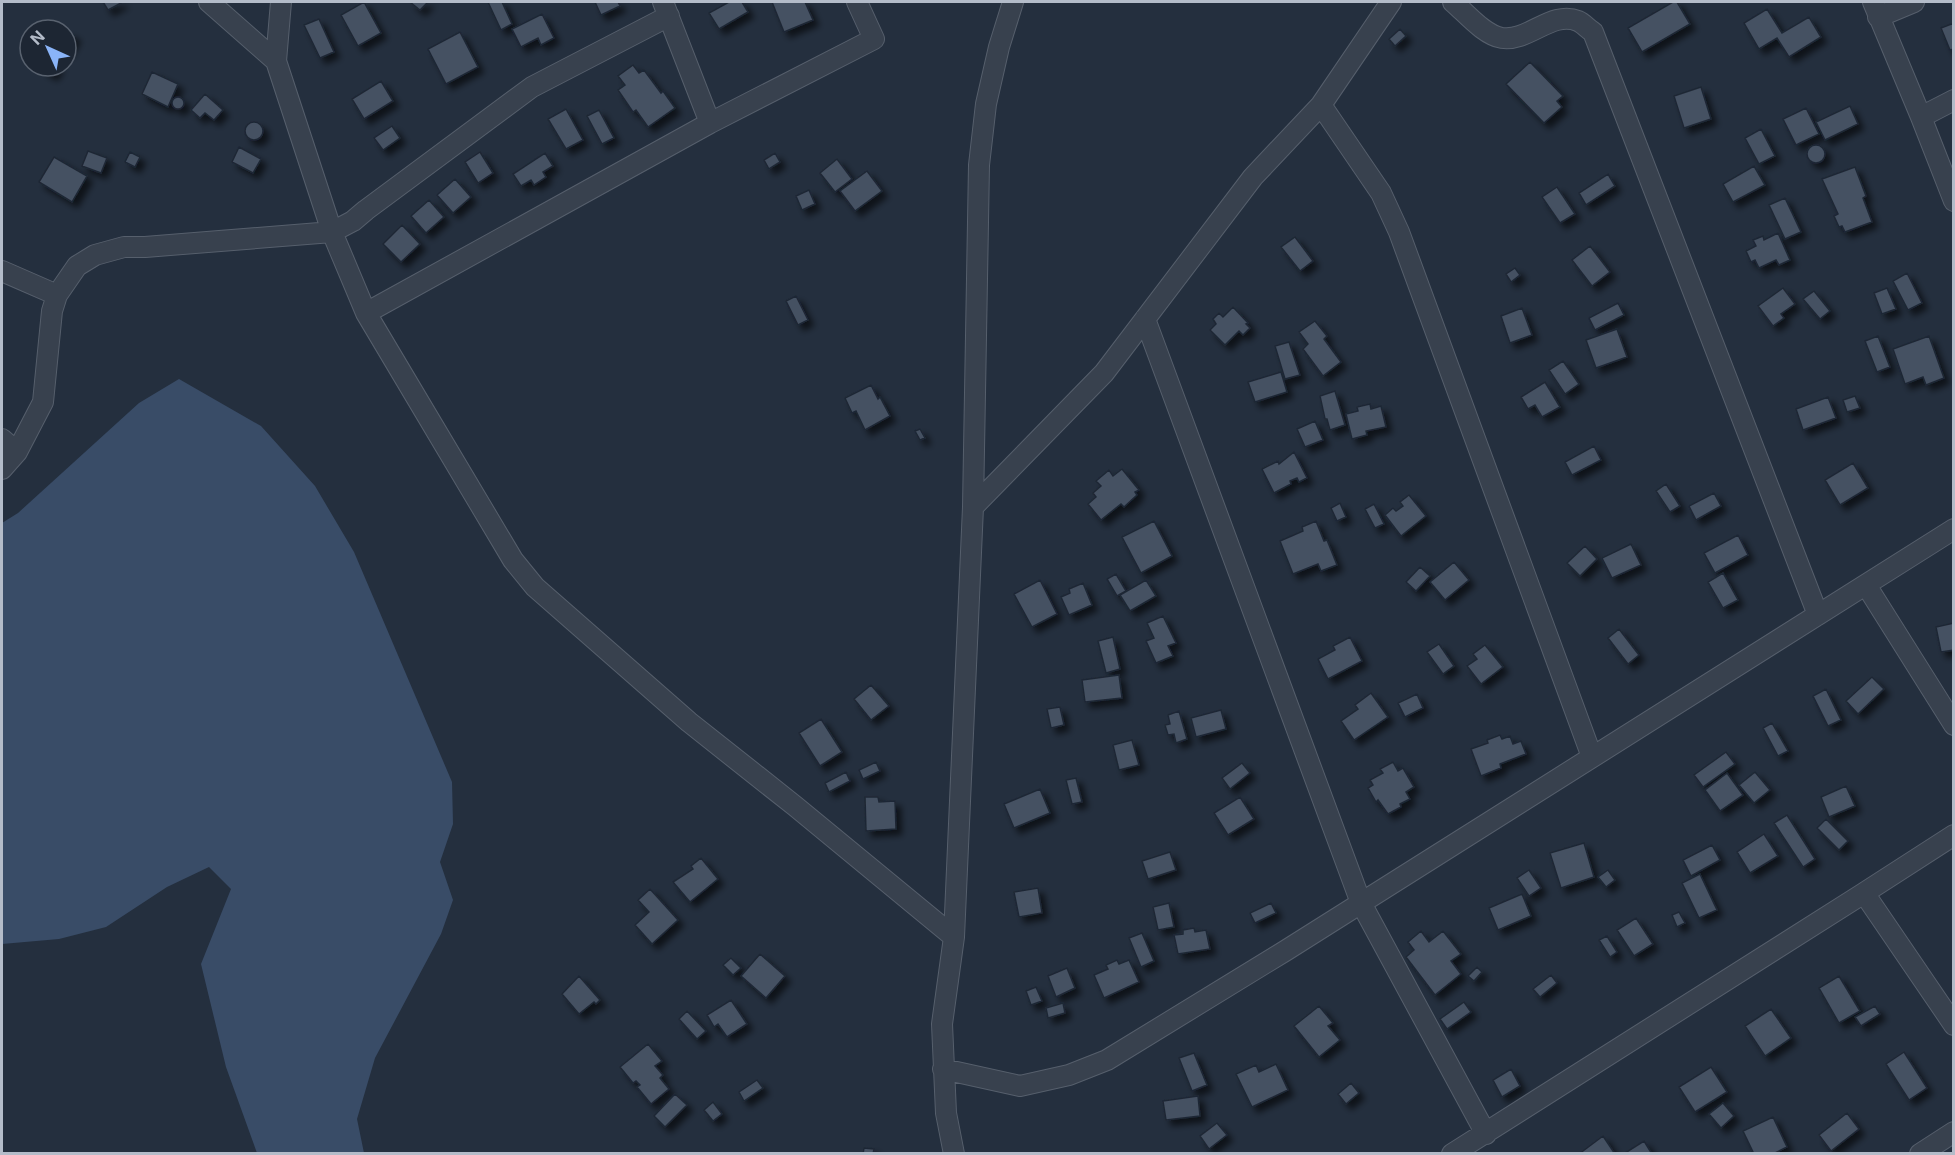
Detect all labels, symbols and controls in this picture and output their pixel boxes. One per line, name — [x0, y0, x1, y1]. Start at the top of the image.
north arrow — [18, 18, 78, 78]
text: N — [26, 26, 49, 49]

